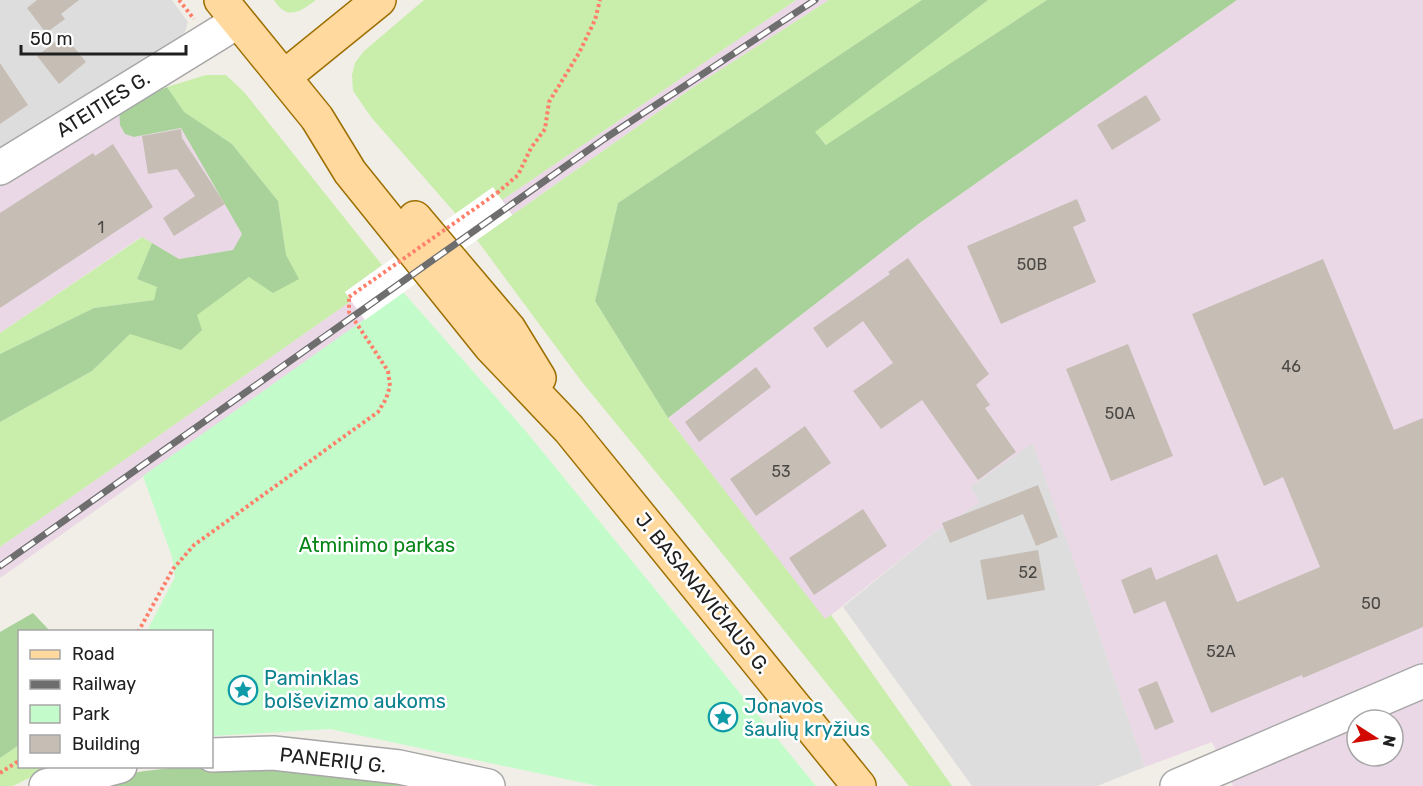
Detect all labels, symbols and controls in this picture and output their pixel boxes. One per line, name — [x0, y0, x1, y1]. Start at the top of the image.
scale bar — [21, 18, 186, 56]
text: 50 m — [30, 28, 73, 50]
street label: ATEITIES G. — [52, 66, 154, 142]
house number: 1 — [98, 218, 104, 237]
house number: 50B — [1017, 255, 1047, 274]
house number: 46 — [1281, 357, 1301, 376]
house number: 50A — [1105, 404, 1135, 423]
house number: 53 — [771, 462, 791, 481]
street label: J. BASANAVIČIAUS G. — [630, 507, 776, 679]
park label: Atminimo parkas — [299, 533, 455, 557]
house number: 52 — [1019, 563, 1037, 582]
house number: 50 — [1361, 594, 1381, 613]
legend — [18, 630, 213, 768]
house number: 52A — [1206, 642, 1236, 661]
text: Road — [72, 643, 115, 665]
place label: Paminklas bolševizmo aukoms — [264, 666, 446, 713]
text: Railway — [72, 673, 136, 695]
place icon: Paminklas bolševizmo aukoms — [227, 674, 259, 706]
place label: Jonavos šaulių kryžius — [744, 694, 870, 741]
place icon: Jonavos šaulių kryžius — [707, 701, 739, 733]
text: Park — [72, 703, 110, 725]
north arrow — [1345, 708, 1405, 768]
text: Building — [72, 733, 140, 755]
text: N — [1379, 733, 1400, 749]
street label: PANERIŲ G. — [278, 742, 388, 778]

